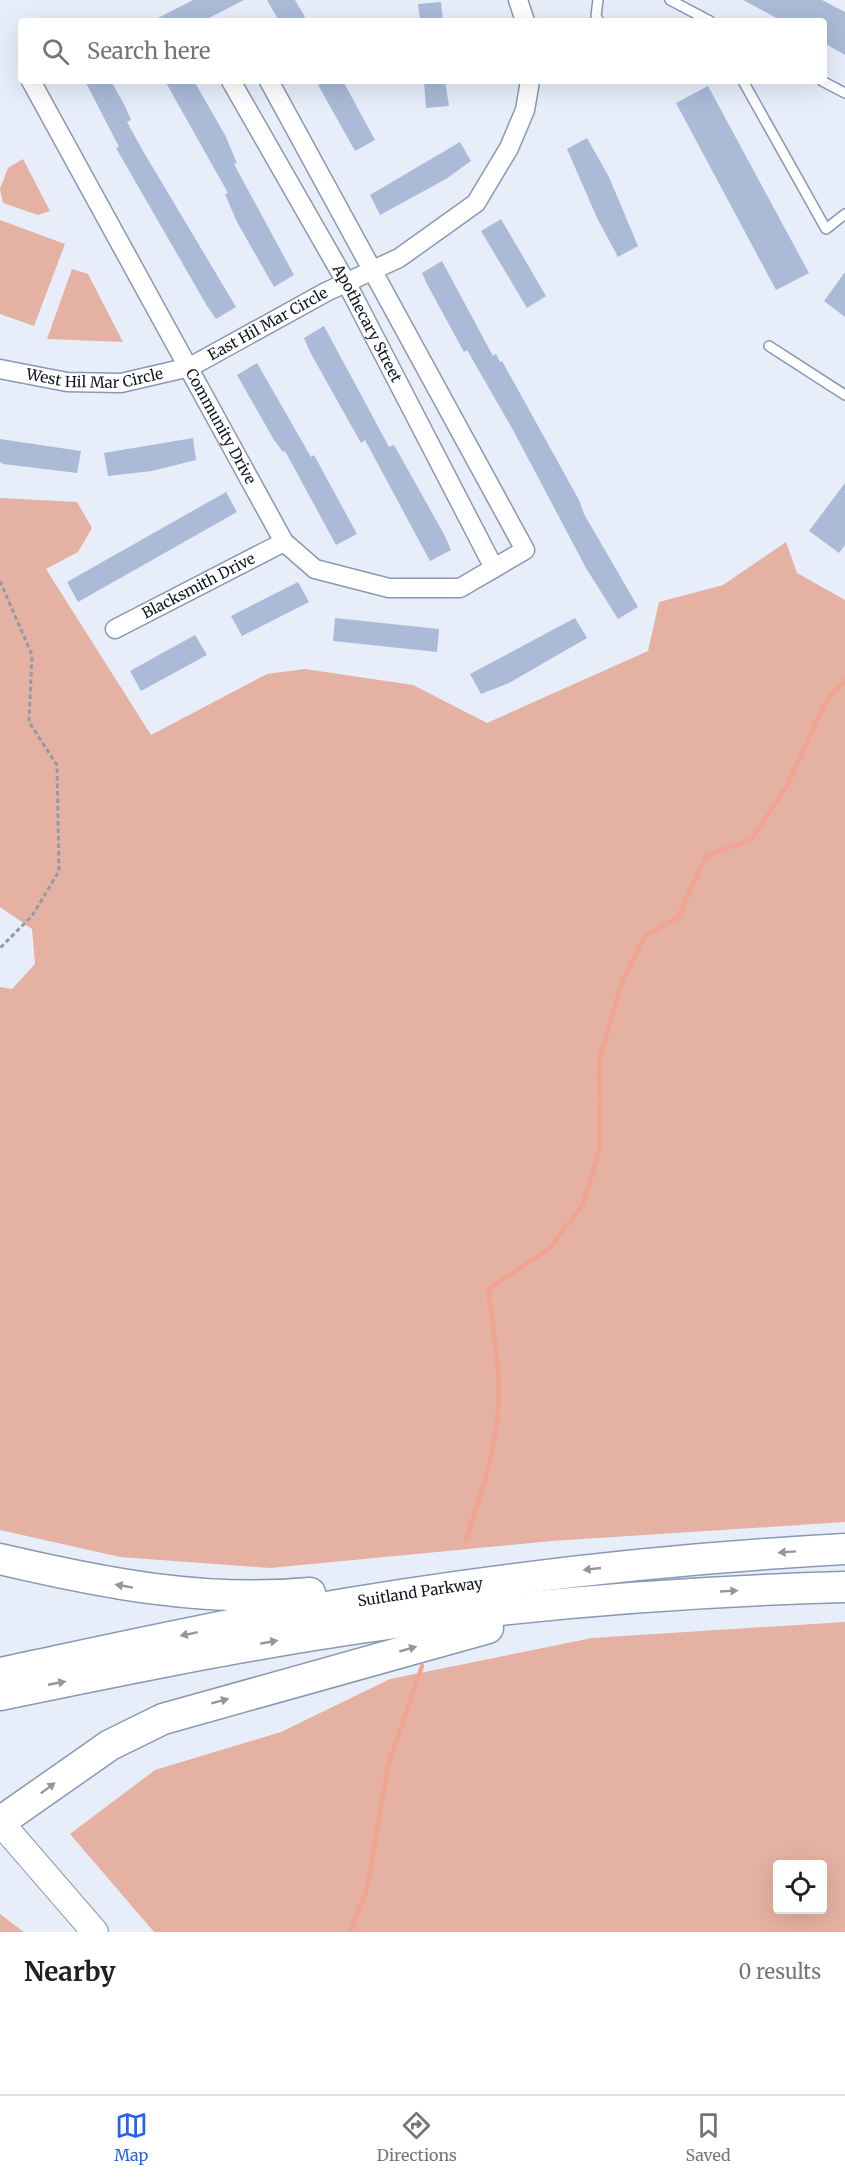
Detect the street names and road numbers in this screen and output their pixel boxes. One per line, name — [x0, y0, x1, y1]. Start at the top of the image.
street label: Apothecary Street — [328, 260, 406, 385]
street label: East Hil Mar Circle — [204, 283, 331, 364]
street label: West Hil Mar Circle — [24, 364, 165, 392]
street label: Community Drive — [182, 365, 260, 487]
street label: Blacksmith Drive — [139, 548, 258, 622]
street label: Suitland Parkway — [356, 1573, 484, 1611]

